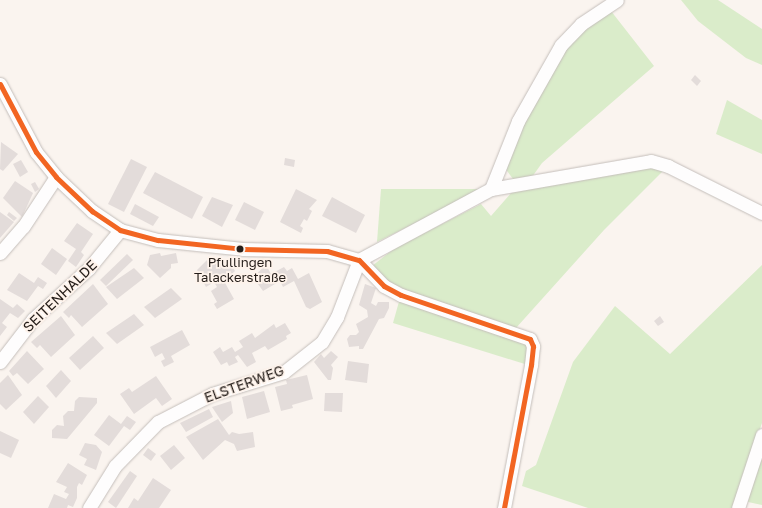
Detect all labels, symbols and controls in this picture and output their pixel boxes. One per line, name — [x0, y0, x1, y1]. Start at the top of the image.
marker: Pfullingen Talackerstraße — [235, 244, 245, 254]
place label: Pfullingen Talackerstraße — [194, 255, 286, 286]
street label: SEITENHALDE — [20, 257, 100, 335]
street label: ELSTERWEG — [202, 362, 286, 406]

